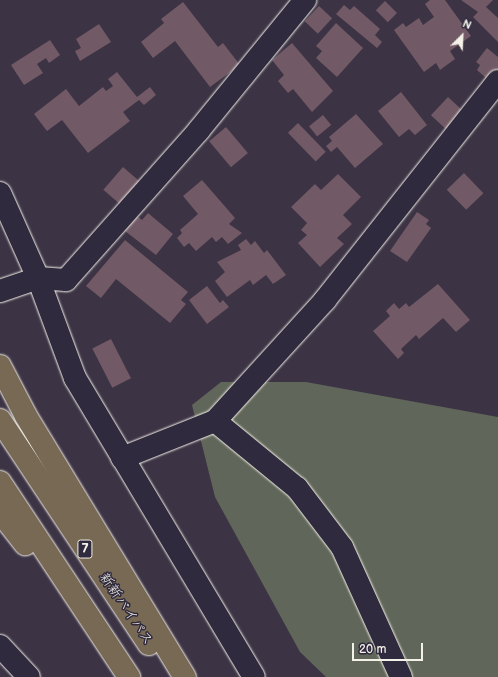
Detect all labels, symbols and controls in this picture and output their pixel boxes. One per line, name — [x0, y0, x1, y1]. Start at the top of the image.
north arrow — [442, 16, 482, 56]
text: N — [461, 17, 473, 32]
road number: 7 — [77, 538, 93, 560]
street label: 新新バイパス — [96, 569, 156, 649]
scale bar — [354, 635, 425, 661]
text: 20 m — [359, 642, 386, 657]

